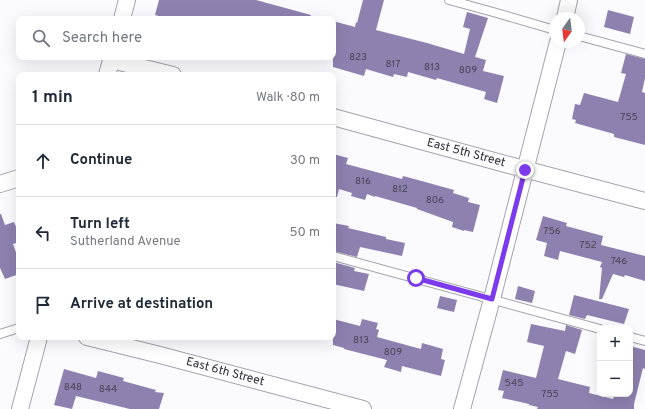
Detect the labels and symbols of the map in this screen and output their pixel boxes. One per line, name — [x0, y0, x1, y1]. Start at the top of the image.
north arrow — [549, 12, 585, 48]
house number: 823 — [349, 51, 367, 64]
house number: 817 — [385, 58, 401, 71]
house number: 813 — [424, 61, 440, 74]
house number: 809 — [459, 64, 477, 77]
house number: 755 — [620, 111, 638, 124]
street label: East 5th Street — [425, 135, 507, 171]
route end — [516, 161, 534, 179]
house number: 816 — [355, 175, 371, 188]
house number: 812 — [392, 183, 408, 196]
house number: 806 — [426, 194, 444, 207]
house number: 756 — [543, 225, 561, 238]
house number: 752 — [579, 239, 597, 252]
house number: 746 — [611, 255, 627, 268]
route start — [407, 269, 425, 287]
house number: 813 — [353, 334, 369, 347]
house number: 809 — [384, 346, 402, 359]
street label: East 6th Street — [184, 354, 266, 390]
house number: 545 — [505, 377, 523, 390]
house number: 848 — [64, 381, 82, 394]
house number: 844 — [99, 383, 117, 396]
house number: 755 — [541, 388, 559, 401]

